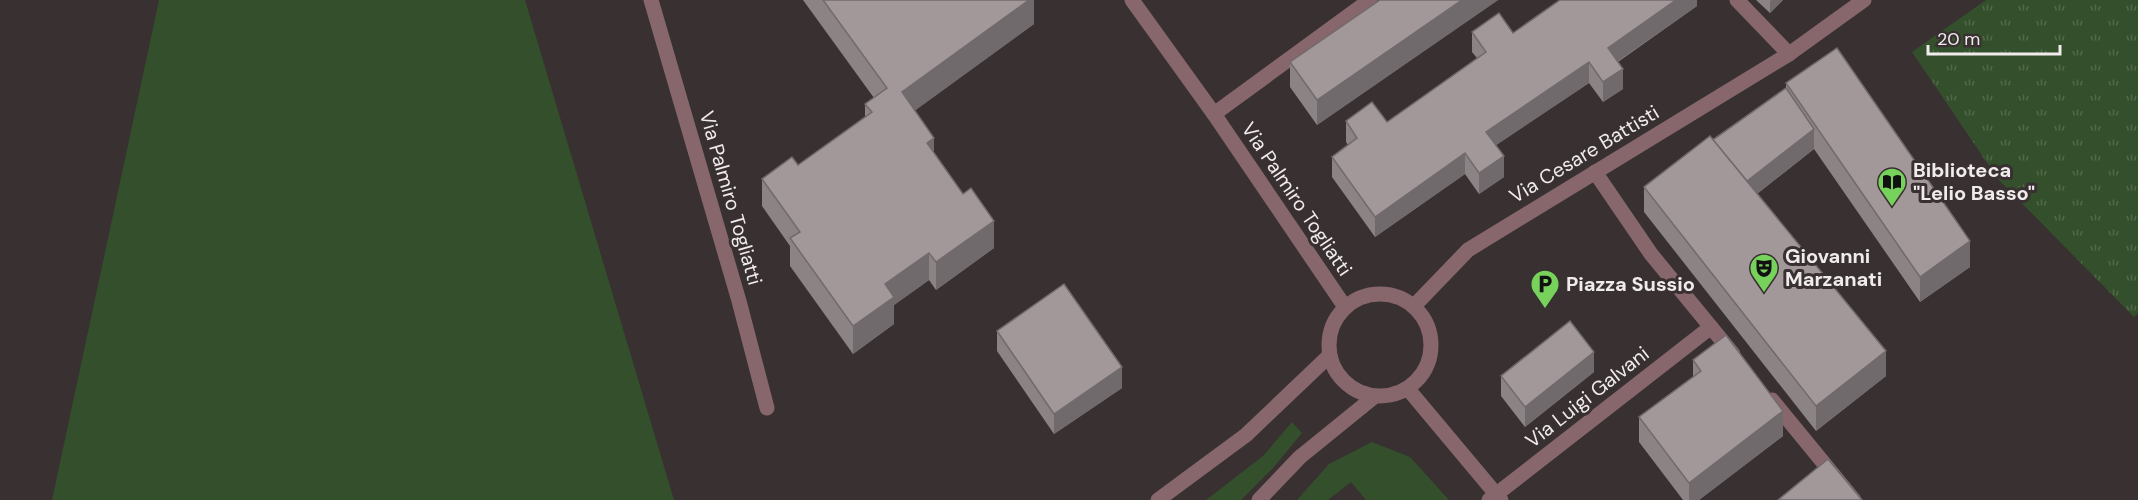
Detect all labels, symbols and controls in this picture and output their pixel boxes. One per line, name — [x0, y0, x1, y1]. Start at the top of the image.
scale bar — [1928, 18, 2060, 56]
text: 20 m — [1937, 27, 1980, 51]
street label: Via Cesare Battisti — [1504, 99, 1664, 209]
street label: Via Palmiro Togliatti — [694, 108, 768, 288]
street label: Via Palmiro Togliatti — [1236, 117, 1358, 281]
place label: Biblioteca "Lelio Basso" — [1913, 157, 2035, 206]
library icon: Biblioteca "Lelio Basso" — [1876, 166, 1908, 208]
place label: Giovanni Marzanati — [1785, 243, 1882, 292]
theatre icon: Giovanni Marzanati — [1748, 252, 1780, 294]
parking icon: Piazza Sussio — [1529, 268, 1561, 310]
place label: Piazza Sussio — [1566, 271, 1695, 297]
street label: Via Luigi Galvani — [1520, 341, 1654, 453]

